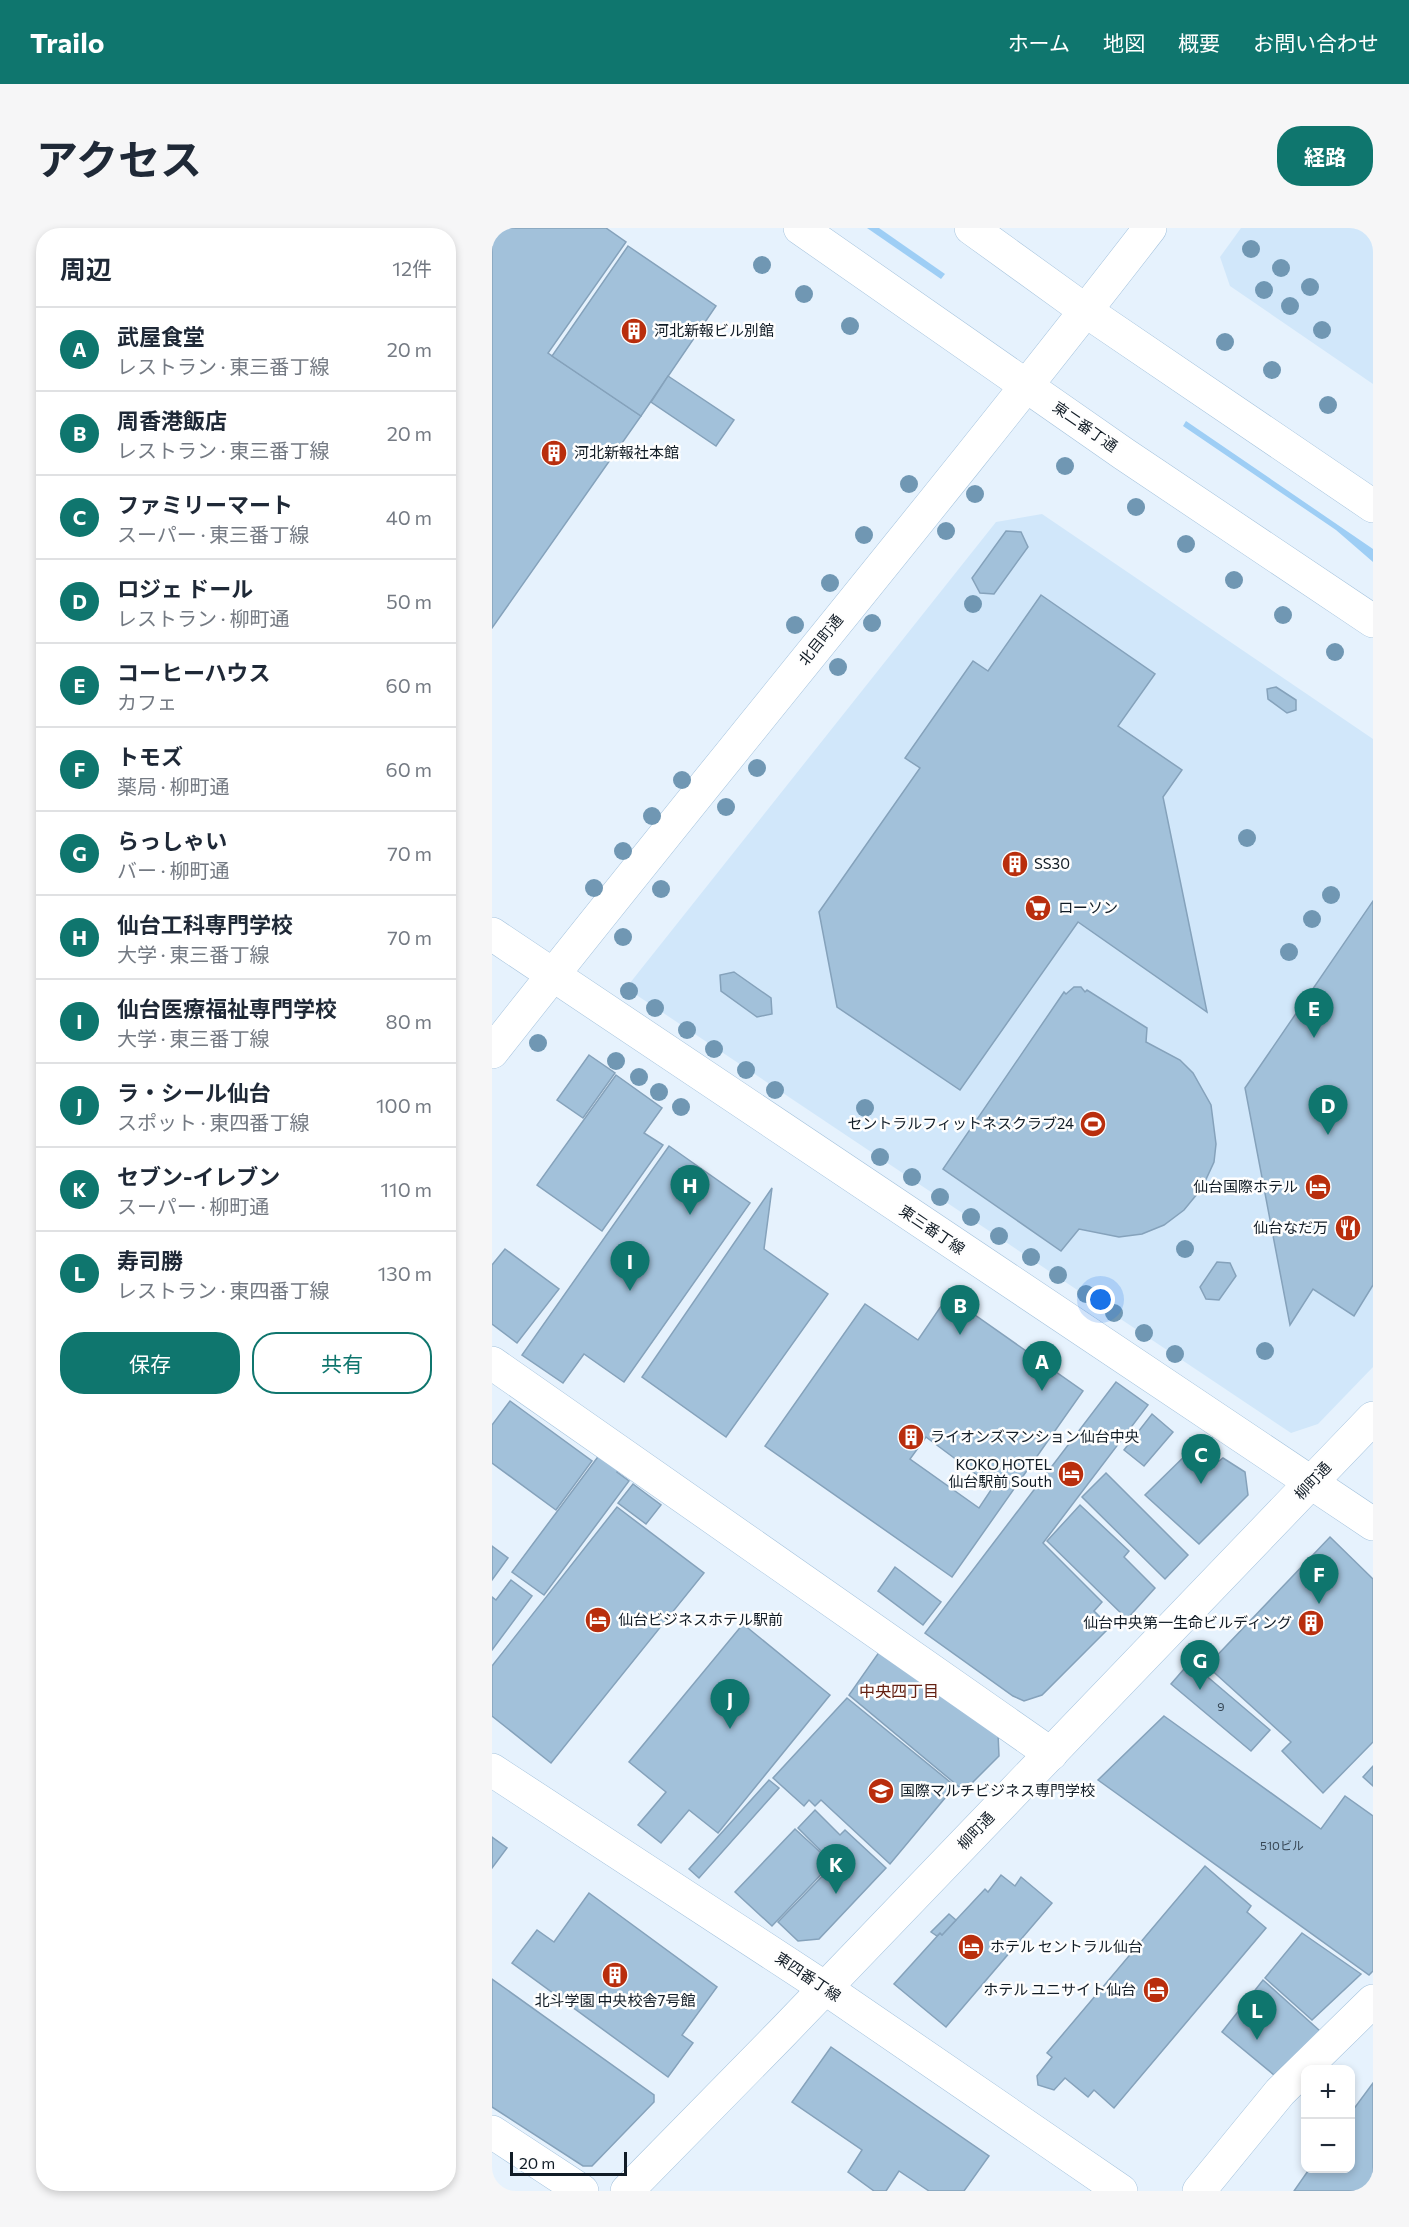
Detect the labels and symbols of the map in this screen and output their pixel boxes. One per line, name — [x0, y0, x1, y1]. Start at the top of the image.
building icon: 河北新報ビル別館 — [619, 316, 649, 346]
place label: 河北新報ビル別館 — [654, 321, 774, 339]
street label: 東二番丁通 — [1050, 397, 1121, 455]
building icon: 河北新報社本館 — [539, 438, 569, 468]
place label: 河北新報社本館 — [574, 443, 679, 461]
street label: 北目町通 — [794, 610, 846, 668]
building icon: SS30 — [1000, 849, 1030, 879]
place label: SS30 — [1034, 854, 1070, 872]
supermarket icon: ローソン — [1023, 893, 1053, 923]
place label: ローソン — [1058, 898, 1118, 916]
pin: E — [1294, 988, 1334, 1038]
pin: D — [1308, 1086, 1348, 1135]
sports icon: セントラルフィットネスクラブ24 — [1078, 1109, 1108, 1139]
place label: セントラルフィットネスクラブ24 — [847, 1114, 1074, 1132]
pin: H — [670, 1166, 710, 1215]
hotel icon: 仙台国際ホテル — [1303, 1172, 1333, 1202]
place label: 仙台国際ホテル — [1193, 1177, 1298, 1195]
street label: 東三番丁線 — [896, 1201, 969, 1258]
restaurant icon: 仙台なだ万 — [1333, 1213, 1363, 1243]
place label: 仙台なだ万 — [1253, 1218, 1328, 1236]
pin: I — [610, 1242, 650, 1291]
your location — [1086, 1285, 1115, 1314]
pin: B — [940, 1286, 980, 1335]
pin: A — [1022, 1342, 1062, 1391]
building icon: ライオンズマンション仙台中央 — [896, 1422, 926, 1452]
place label: ライオンズマンション仙台中央 — [930, 1427, 1140, 1445]
pin: C — [1182, 1434, 1220, 1484]
place label: KOKO HOTEL 仙台駅前 South — [948, 1455, 1052, 1490]
street label: 柳町通 — [1290, 1458, 1334, 1503]
hotel icon: KOKO HOTEL 仙台駅前 South — [1056, 1459, 1086, 1489]
pin: F — [1300, 1554, 1338, 1604]
hotel icon: 仙台ビジネスホテル駅前 — [583, 1605, 613, 1635]
building icon: 仙台中央第一生命ビルディング — [1296, 1608, 1326, 1638]
place label: 仙台ビジネスホテル駅前 — [618, 1610, 783, 1628]
place label: 仙台中央第一生命ビルディング — [1083, 1613, 1292, 1631]
pin: G — [1180, 1640, 1220, 1690]
pin: J — [710, 1680, 750, 1729]
district label: 中央四丁目 — [859, 1681, 939, 1700]
house number: 9 — [1217, 1699, 1225, 1713]
school or university icon: 国際マルチビジネス専門学校 — [866, 1776, 896, 1806]
place label: 国際マルチビジネス専門学校 — [900, 1781, 1095, 1799]
street label: 柳町通 — [953, 1808, 997, 1853]
house number: 510ビル — [1260, 1838, 1304, 1852]
pin: K — [816, 1844, 856, 1894]
hotel icon: ホテル セントラル仙台 — [956, 1932, 986, 1962]
place label: ホテル セントラル仙台 — [990, 1937, 1143, 1955]
street label: 東四番丁線 — [772, 1948, 845, 2005]
building icon: 北斗学園 中央校舎7号館 — [600, 1960, 630, 1990]
hotel icon: ホテル ユニサイト仙台 — [1141, 1975, 1171, 2005]
place label: ホテル ユニサイト仙台 — [983, 1980, 1136, 1998]
pin: L — [1238, 1990, 1276, 2040]
place label: 北斗学園 中央校舎7号館 — [535, 1991, 695, 2009]
scale bar — [510, 2149, 627, 2176]

